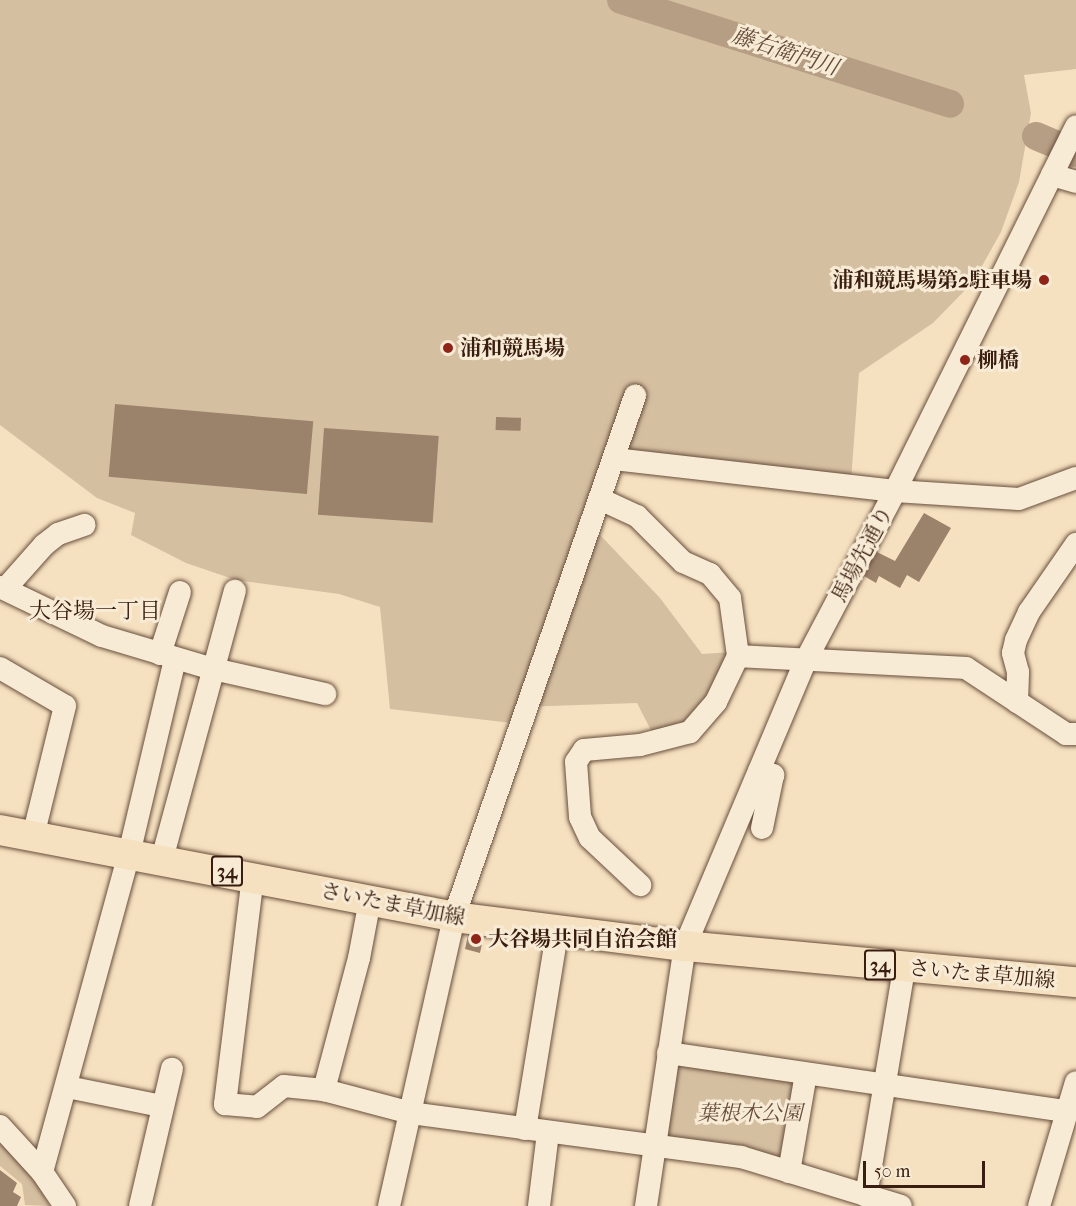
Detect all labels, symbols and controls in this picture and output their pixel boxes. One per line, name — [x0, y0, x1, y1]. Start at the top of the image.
water label: 藤右衛門川 — [729, 22, 841, 82]
place label: 浦和競馬場第2駐車場 — [832, 267, 1032, 293]
marker: 浦和競馬場第2駐車場 — [1037, 273, 1051, 287]
place label: 浦和競馬場 — [460, 335, 565, 361]
marker: 浦和競馬場 — [441, 341, 455, 355]
place label: 柳橋 — [977, 347, 1019, 373]
marker: 柳橋 — [958, 353, 972, 367]
street label: 馬場先通り — [826, 502, 898, 606]
district label: 大谷場一丁目 — [29, 599, 161, 625]
road number: 34 — [210, 854, 244, 888]
street label: さいたま草加線 — [318, 878, 468, 930]
place label: 大谷場共同自治会館 — [488, 926, 677, 952]
marker: 大谷場共同自治会館 — [469, 932, 483, 946]
road number: 34 — [864, 948, 896, 982]
street label: さいたま草加線 — [908, 955, 1056, 993]
park label: 葉根木公園 — [698, 1100, 802, 1126]
scale bar — [866, 1149, 988, 1187]
text: 50 m — [874, 1161, 910, 1182]

